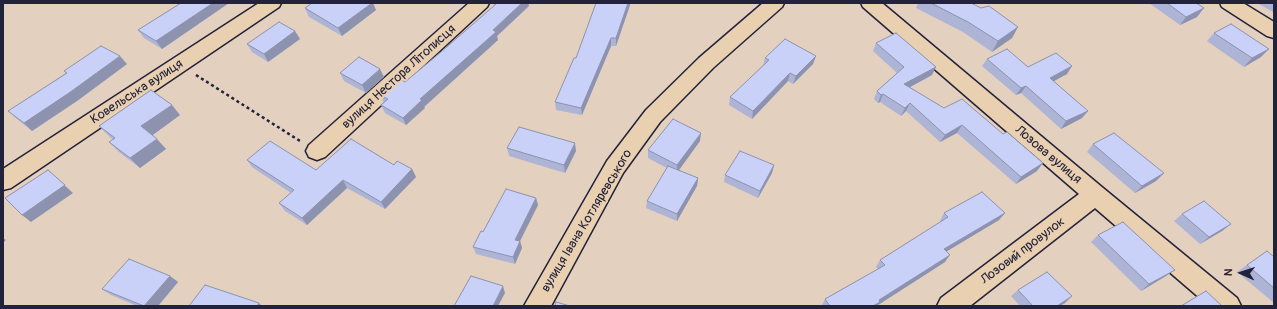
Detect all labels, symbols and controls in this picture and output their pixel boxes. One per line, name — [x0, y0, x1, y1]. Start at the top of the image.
street label: вулиця Нестора Літописця — [339, 22, 459, 132]
street label: Ковельська вулиця — [88, 56, 186, 128]
street label: Лозова вулиця — [1012, 123, 1084, 187]
street label: вулиця Івана Котляревського — [538, 147, 636, 295]
street label: Лозовий провулок — [978, 214, 1068, 288]
north arrow — [1221, 253, 1261, 293]
text: N — [1222, 268, 1235, 276]

